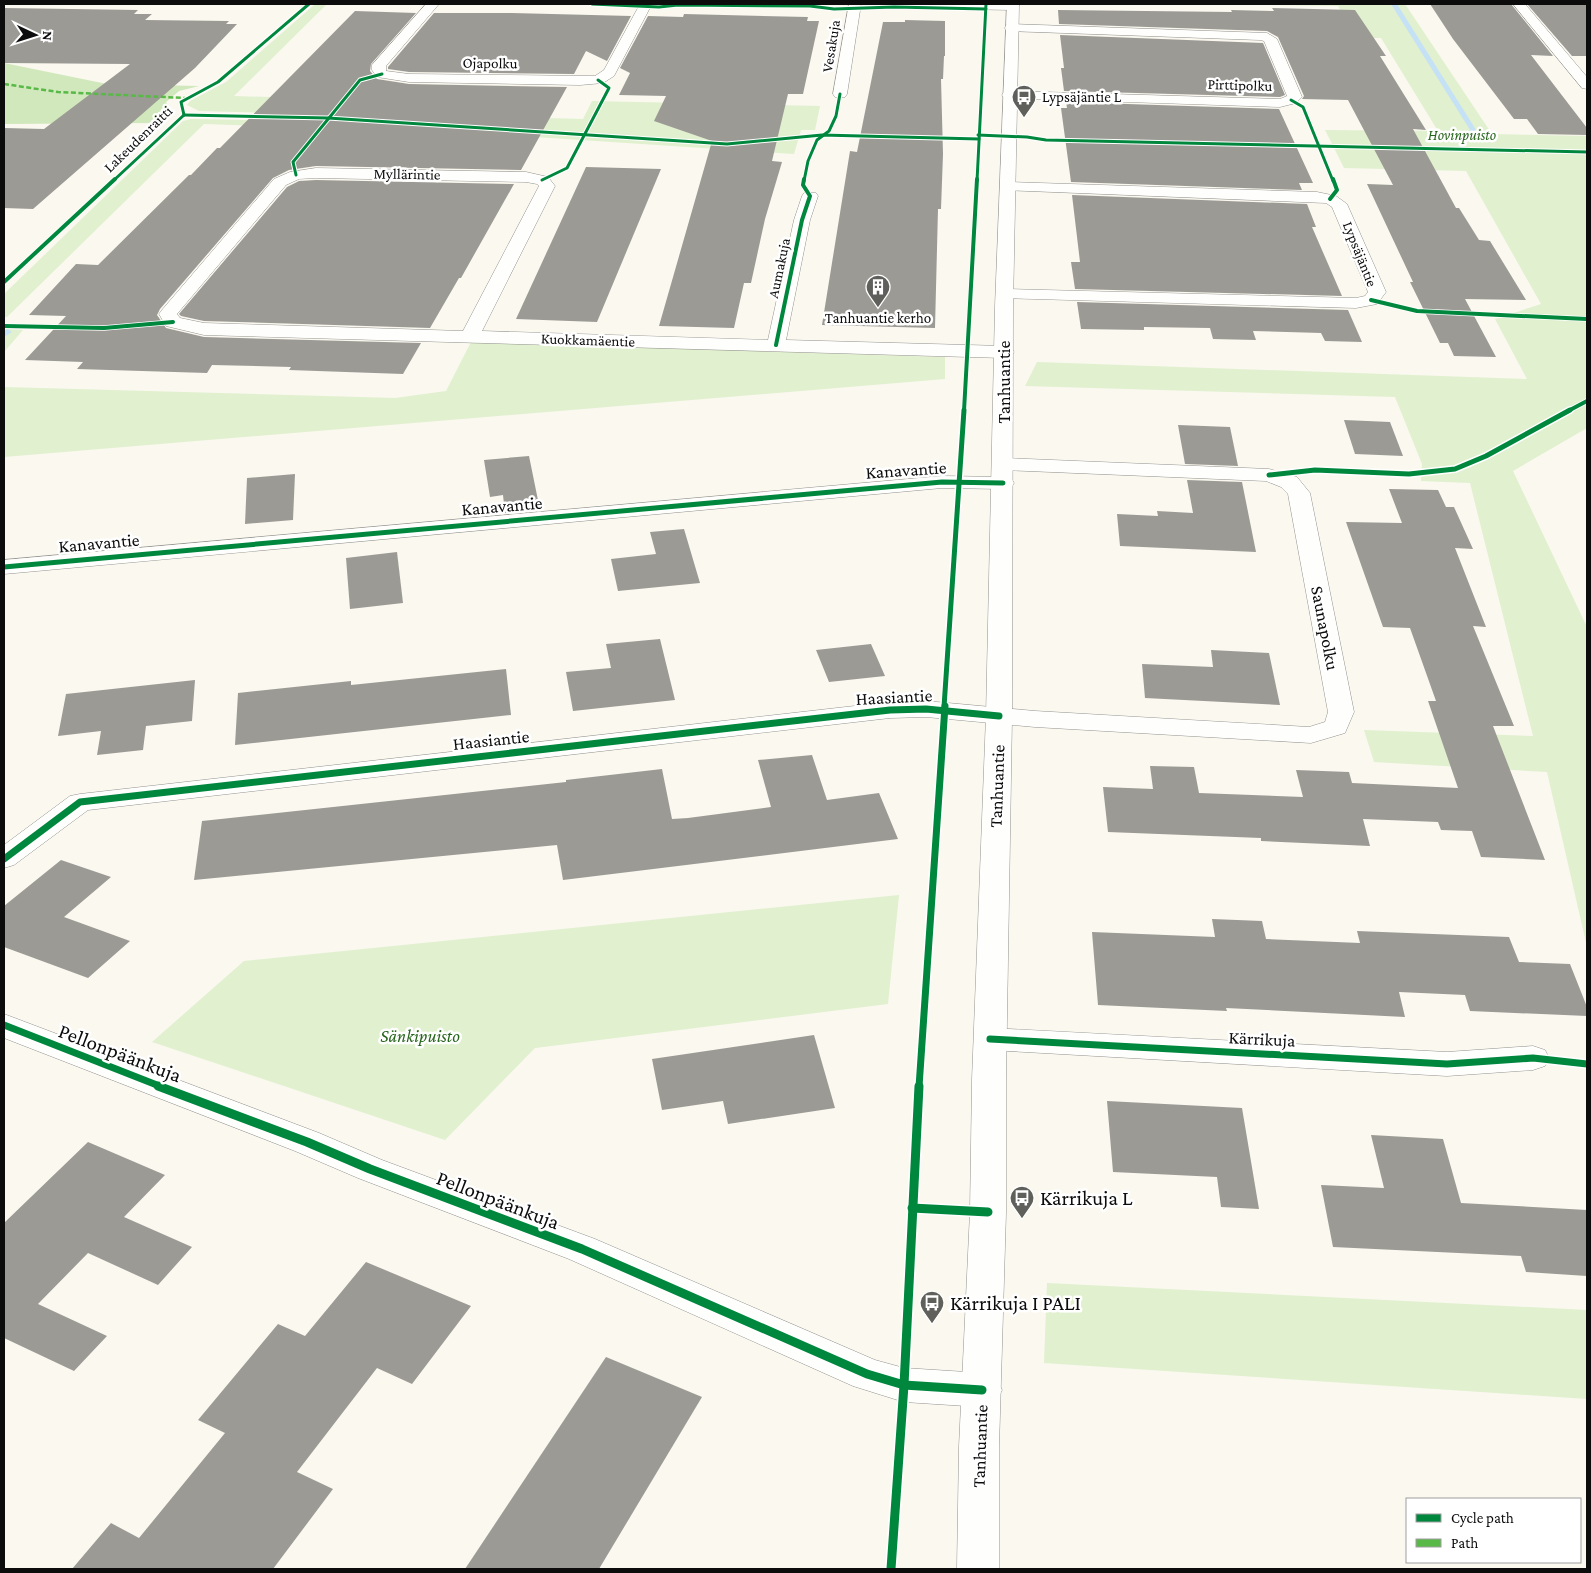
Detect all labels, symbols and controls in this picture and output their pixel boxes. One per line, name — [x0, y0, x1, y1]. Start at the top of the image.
north arrow — [10, 10, 60, 60]
street label: Vesakuja — [819, 19, 844, 74]
text: N — [40, 31, 56, 42]
street label: Ojapolku — [462, 55, 518, 72]
street label: Pirttipolku — [1207, 76, 1273, 95]
bus stop icon: Lypsäjäntie L — [1011, 84, 1037, 118]
place label: Lypsäjäntie L — [1042, 89, 1122, 106]
street label: Lakeudenraitti — [101, 103, 175, 175]
park label: Hovinpuisto — [1428, 127, 1496, 144]
street label: Myllärintie — [373, 165, 441, 184]
street label: Lypsäjäntie — [1339, 219, 1380, 290]
street label: Aumakuja — [765, 236, 794, 300]
building icon: Tanhuantie kerho — [865, 274, 891, 308]
place label: Tanhuantie kerho — [825, 310, 931, 326]
street label: Kuokkamäentie — [541, 330, 636, 350]
street label: Tanhuantie — [994, 340, 1014, 423]
street label: Kanavantie — [865, 457, 947, 483]
street label: Kanavantie — [461, 492, 543, 519]
street label: Kanavantie — [58, 529, 140, 556]
street label: Saunapolku — [1307, 584, 1343, 672]
street label: Haasiantie — [855, 685, 933, 709]
street label: Haasiantie — [452, 726, 530, 754]
street label: Tanhuantie — [986, 744, 1008, 828]
street label: Pellonpäänkuja — [55, 1019, 185, 1088]
park label: Sänkipuisto — [380, 1026, 460, 1046]
street label: Kärrikuja — [1228, 1027, 1296, 1052]
street label: Pellonpäänkuja — [433, 1166, 563, 1235]
bus stop icon: Kärrikuja L — [1009, 1185, 1035, 1219]
place label: Kärrikuja L — [1040, 1186, 1133, 1210]
bus stop icon: Kärrikuja I PALI — [919, 1290, 945, 1324]
place label: Kärrikuja I PALI — [950, 1291, 1081, 1315]
street label: Tanhuantie — [969, 1404, 991, 1488]
legend — [1406, 1498, 1581, 1563]
text: Cycle path — [1451, 1510, 1514, 1527]
text: Path — [1451, 1535, 1478, 1551]

